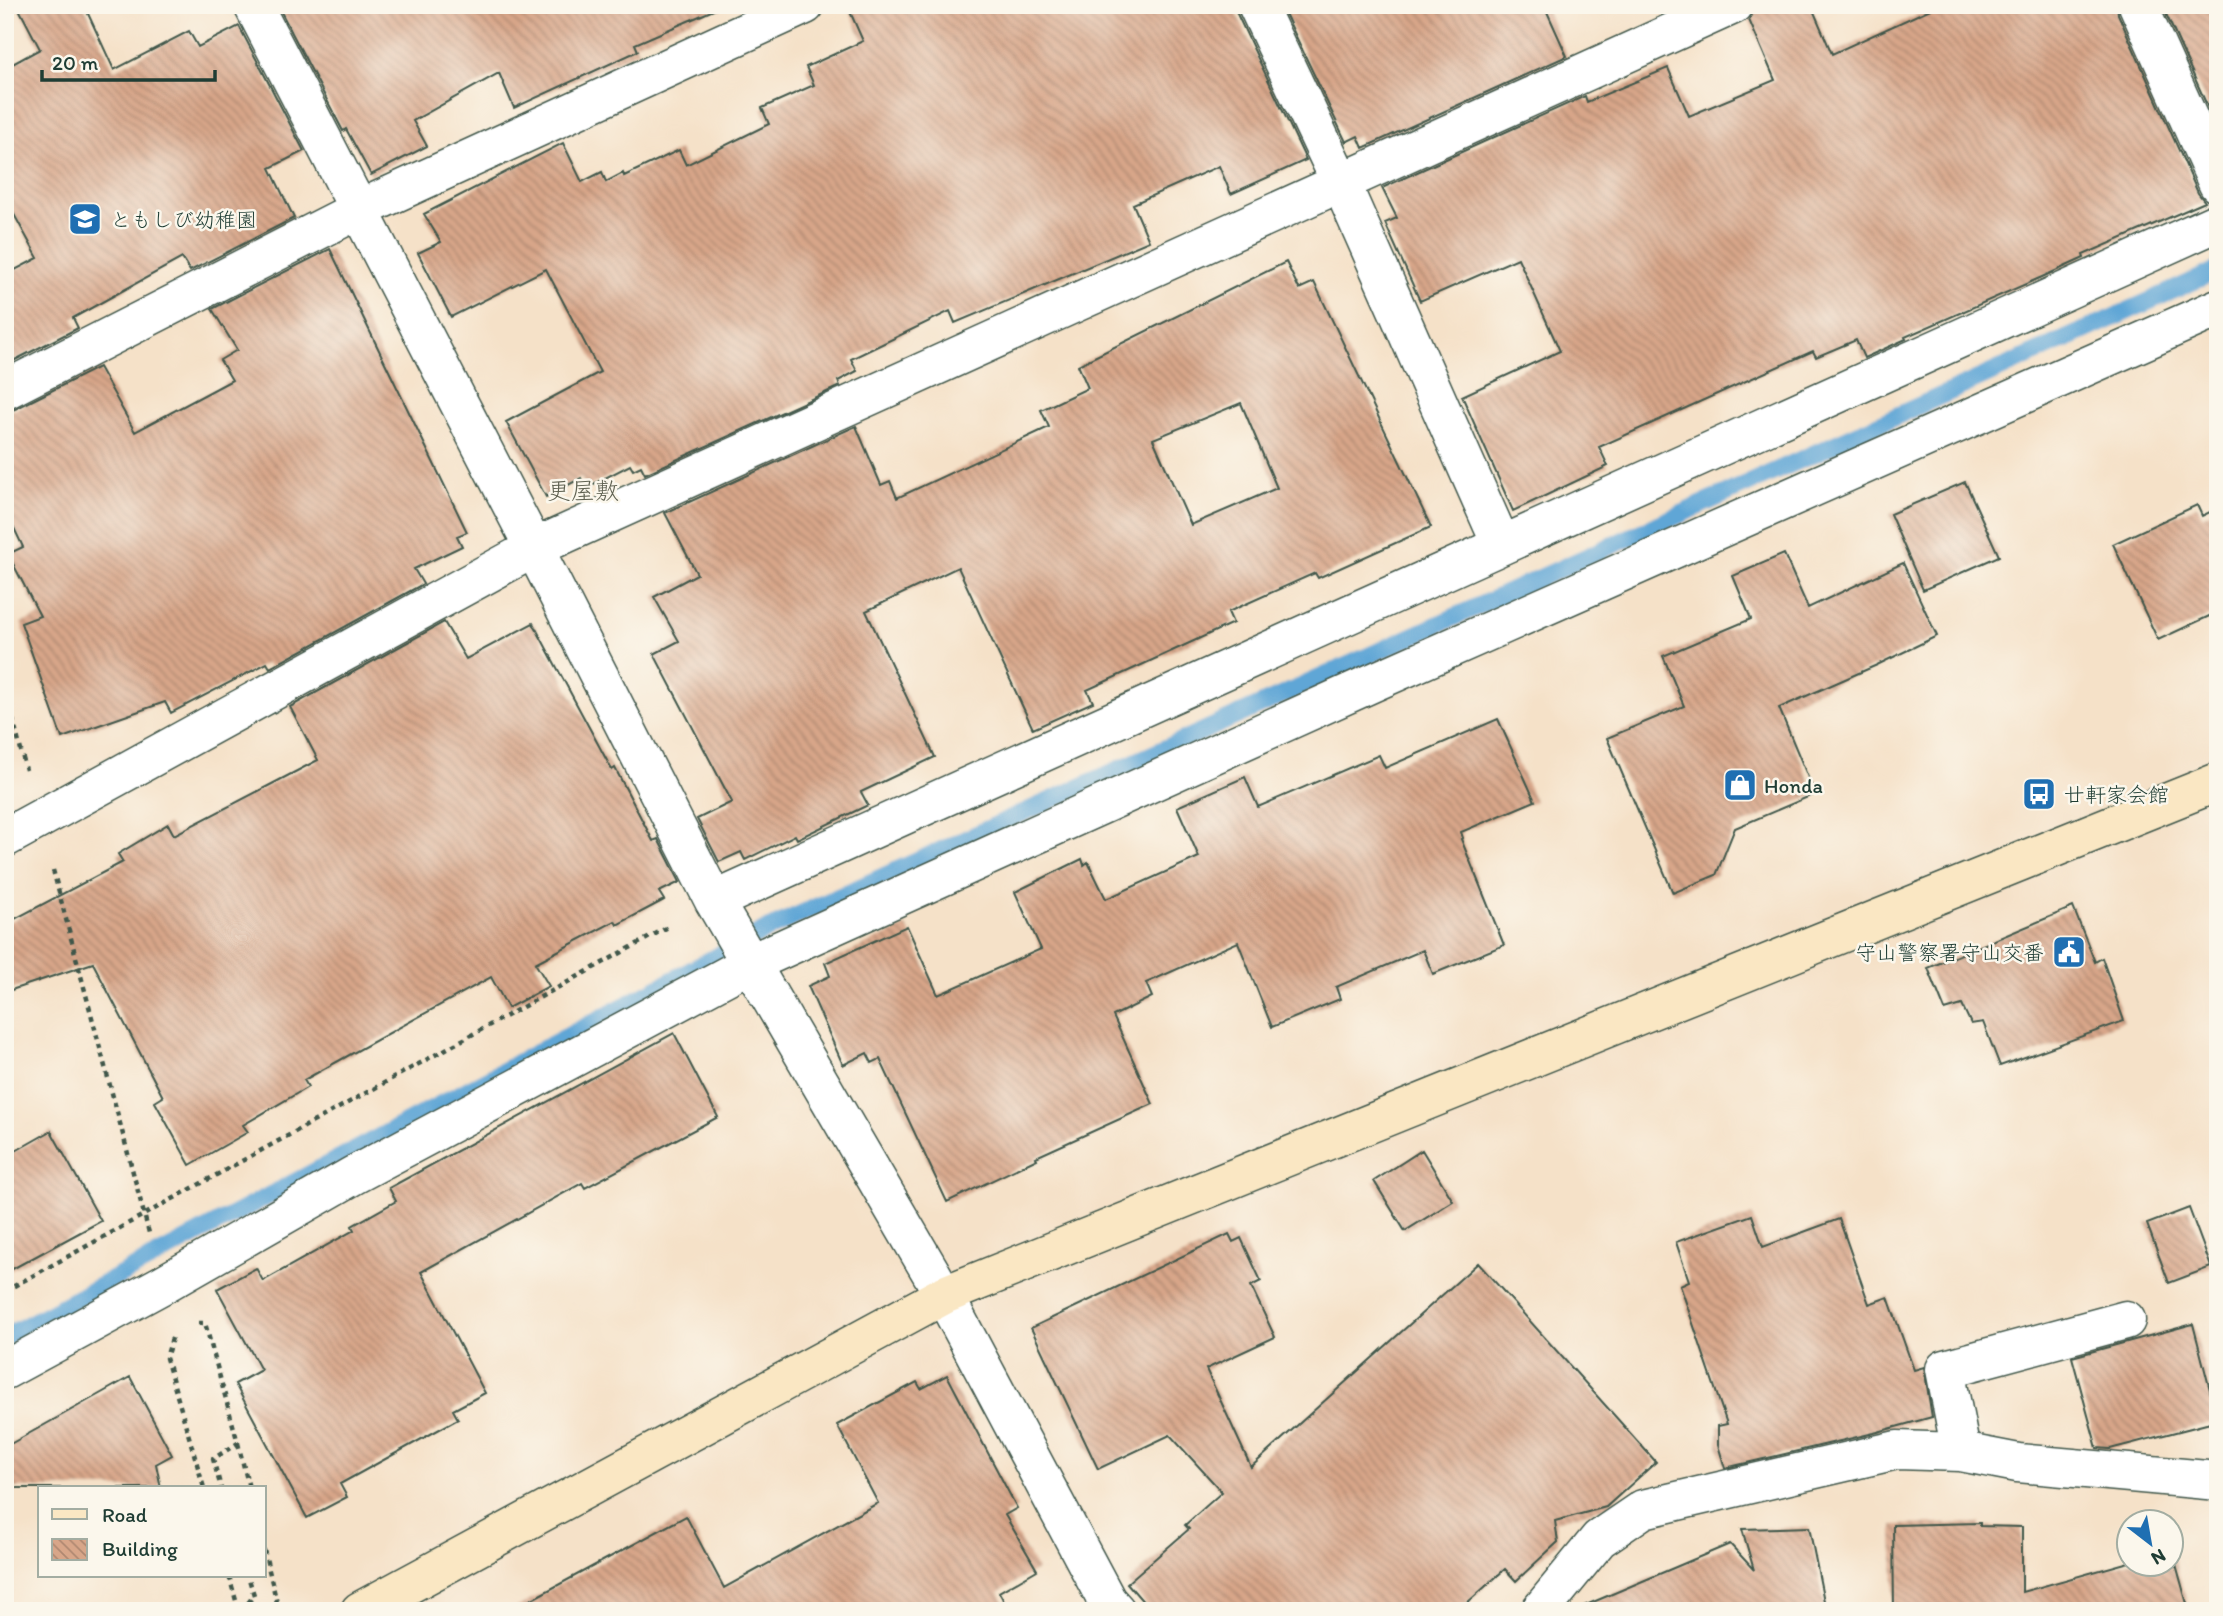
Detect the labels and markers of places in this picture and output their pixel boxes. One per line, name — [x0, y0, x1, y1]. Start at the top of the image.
school or university icon: ともしび幼稚園 — [66, 200, 104, 238]
place label: ともしび幼稚園 — [110, 207, 257, 232]
shop icon: Honda — [1721, 766, 1759, 804]
place label: Honda — [1764, 773, 1823, 798]
bus stop icon: 廿軒家会館 — [2020, 775, 2058, 813]
place label: 廿軒家会館 — [2064, 782, 2169, 807]
public building icon: 守山警察署守山交番 — [2050, 933, 2088, 971]
place label: 守山警察署守山交番 — [1855, 940, 2044, 965]

